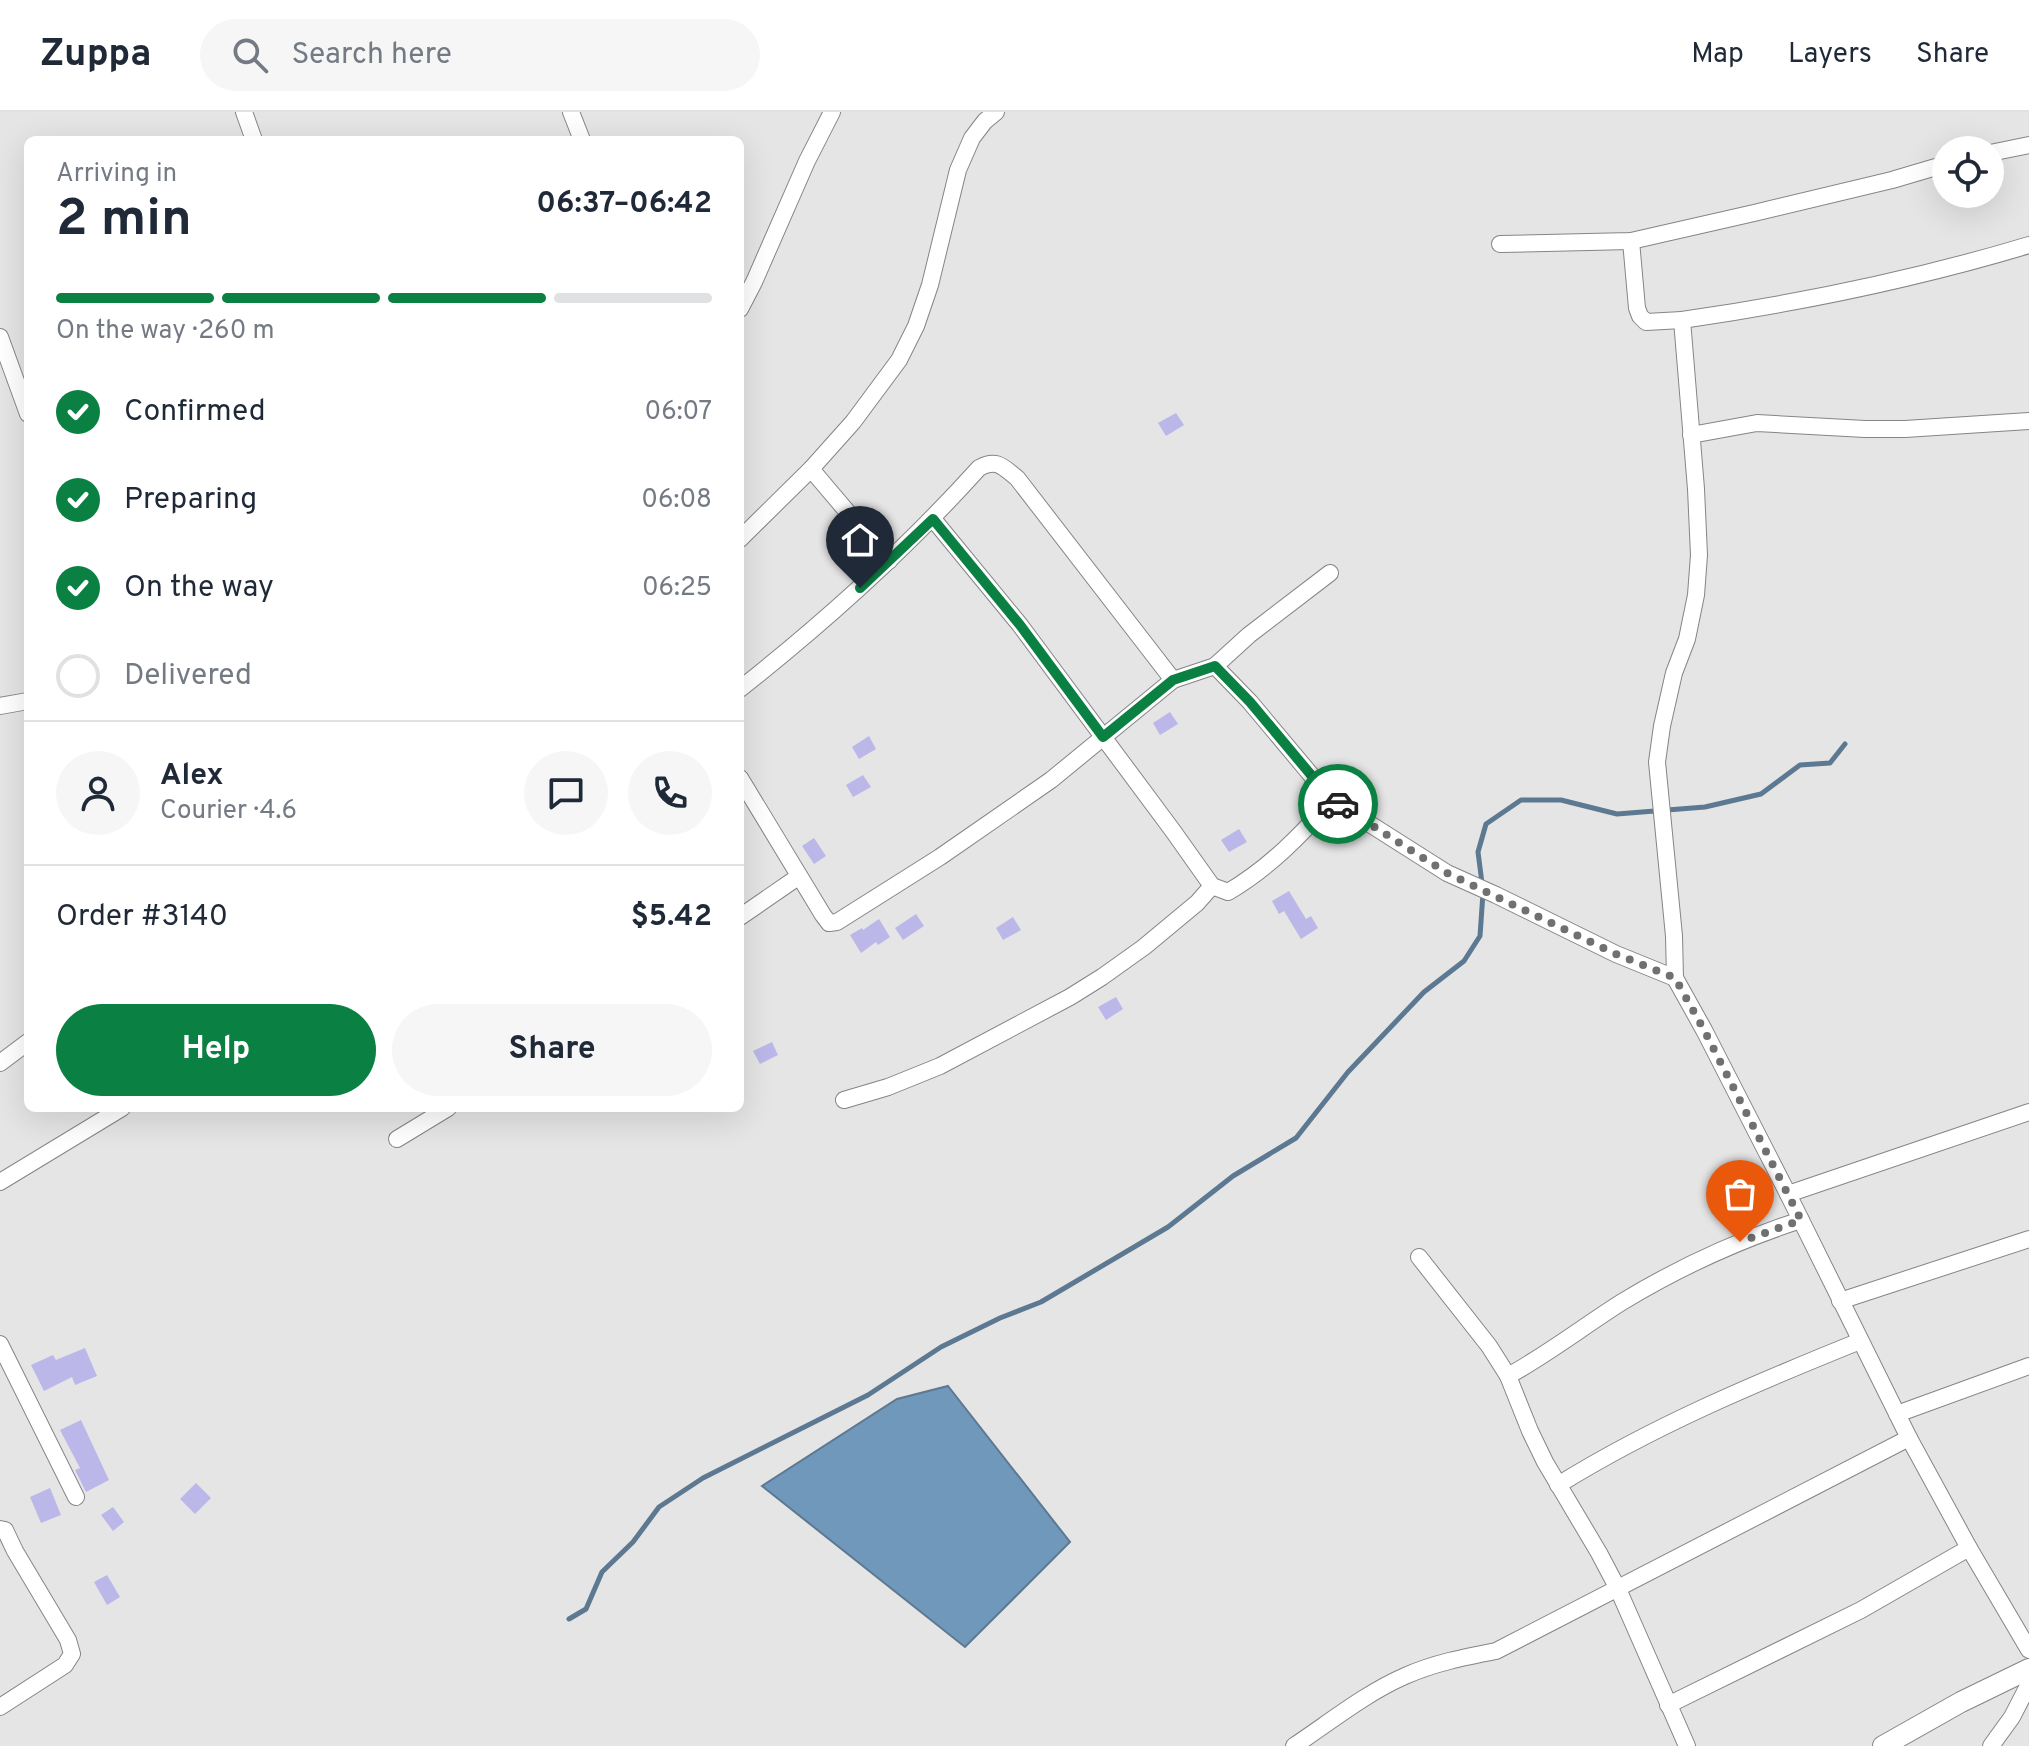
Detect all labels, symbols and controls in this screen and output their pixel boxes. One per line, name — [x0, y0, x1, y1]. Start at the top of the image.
search box — [200, 19, 760, 91]
text: Zuppa — [40, 31, 152, 80]
icon: search — [228, 33, 272, 77]
text: Search here — [292, 37, 452, 74]
text: Map — [1691, 37, 1744, 73]
text: Layers — [1788, 37, 1872, 73]
text: Share — [1916, 37, 1989, 73]
map controls — [1932, 136, 2004, 208]
button: locate — [1932, 136, 2004, 208]
text: Arriving in — [56, 158, 177, 191]
text: 06:37–06:42 — [536, 186, 712, 223]
text: 2 min — [56, 188, 192, 254]
text: On the way · 260 m — [56, 315, 274, 348]
icon: check — [56, 390, 100, 434]
text: Confirmed — [124, 394, 266, 431]
text: 06:07 — [644, 396, 712, 429]
icon: check — [56, 478, 100, 522]
text: Preparing — [124, 482, 257, 519]
text: 06:08 — [641, 484, 712, 517]
pin — [826, 506, 894, 588]
icon: home — [838, 518, 882, 562]
icon: check — [56, 566, 100, 610]
text: On the way — [124, 570, 274, 607]
text: 06:25 — [642, 572, 712, 605]
text: Delivered — [124, 658, 252, 695]
button: person — [56, 751, 140, 835]
button: chat — [524, 751, 608, 835]
button: phone — [628, 751, 712, 835]
text: Alex — [160, 758, 224, 795]
courier — [1298, 764, 1378, 844]
icon: car — [1316, 782, 1360, 826]
text: Courier · 4.6 — [160, 795, 297, 828]
text: Order #3140 — [56, 899, 228, 936]
text: $5.42 — [631, 899, 712, 936]
button: Help — [56, 1004, 376, 1096]
button: Share — [392, 1004, 712, 1096]
pin — [1706, 1160, 1774, 1242]
icon: bag — [1718, 1172, 1762, 1216]

